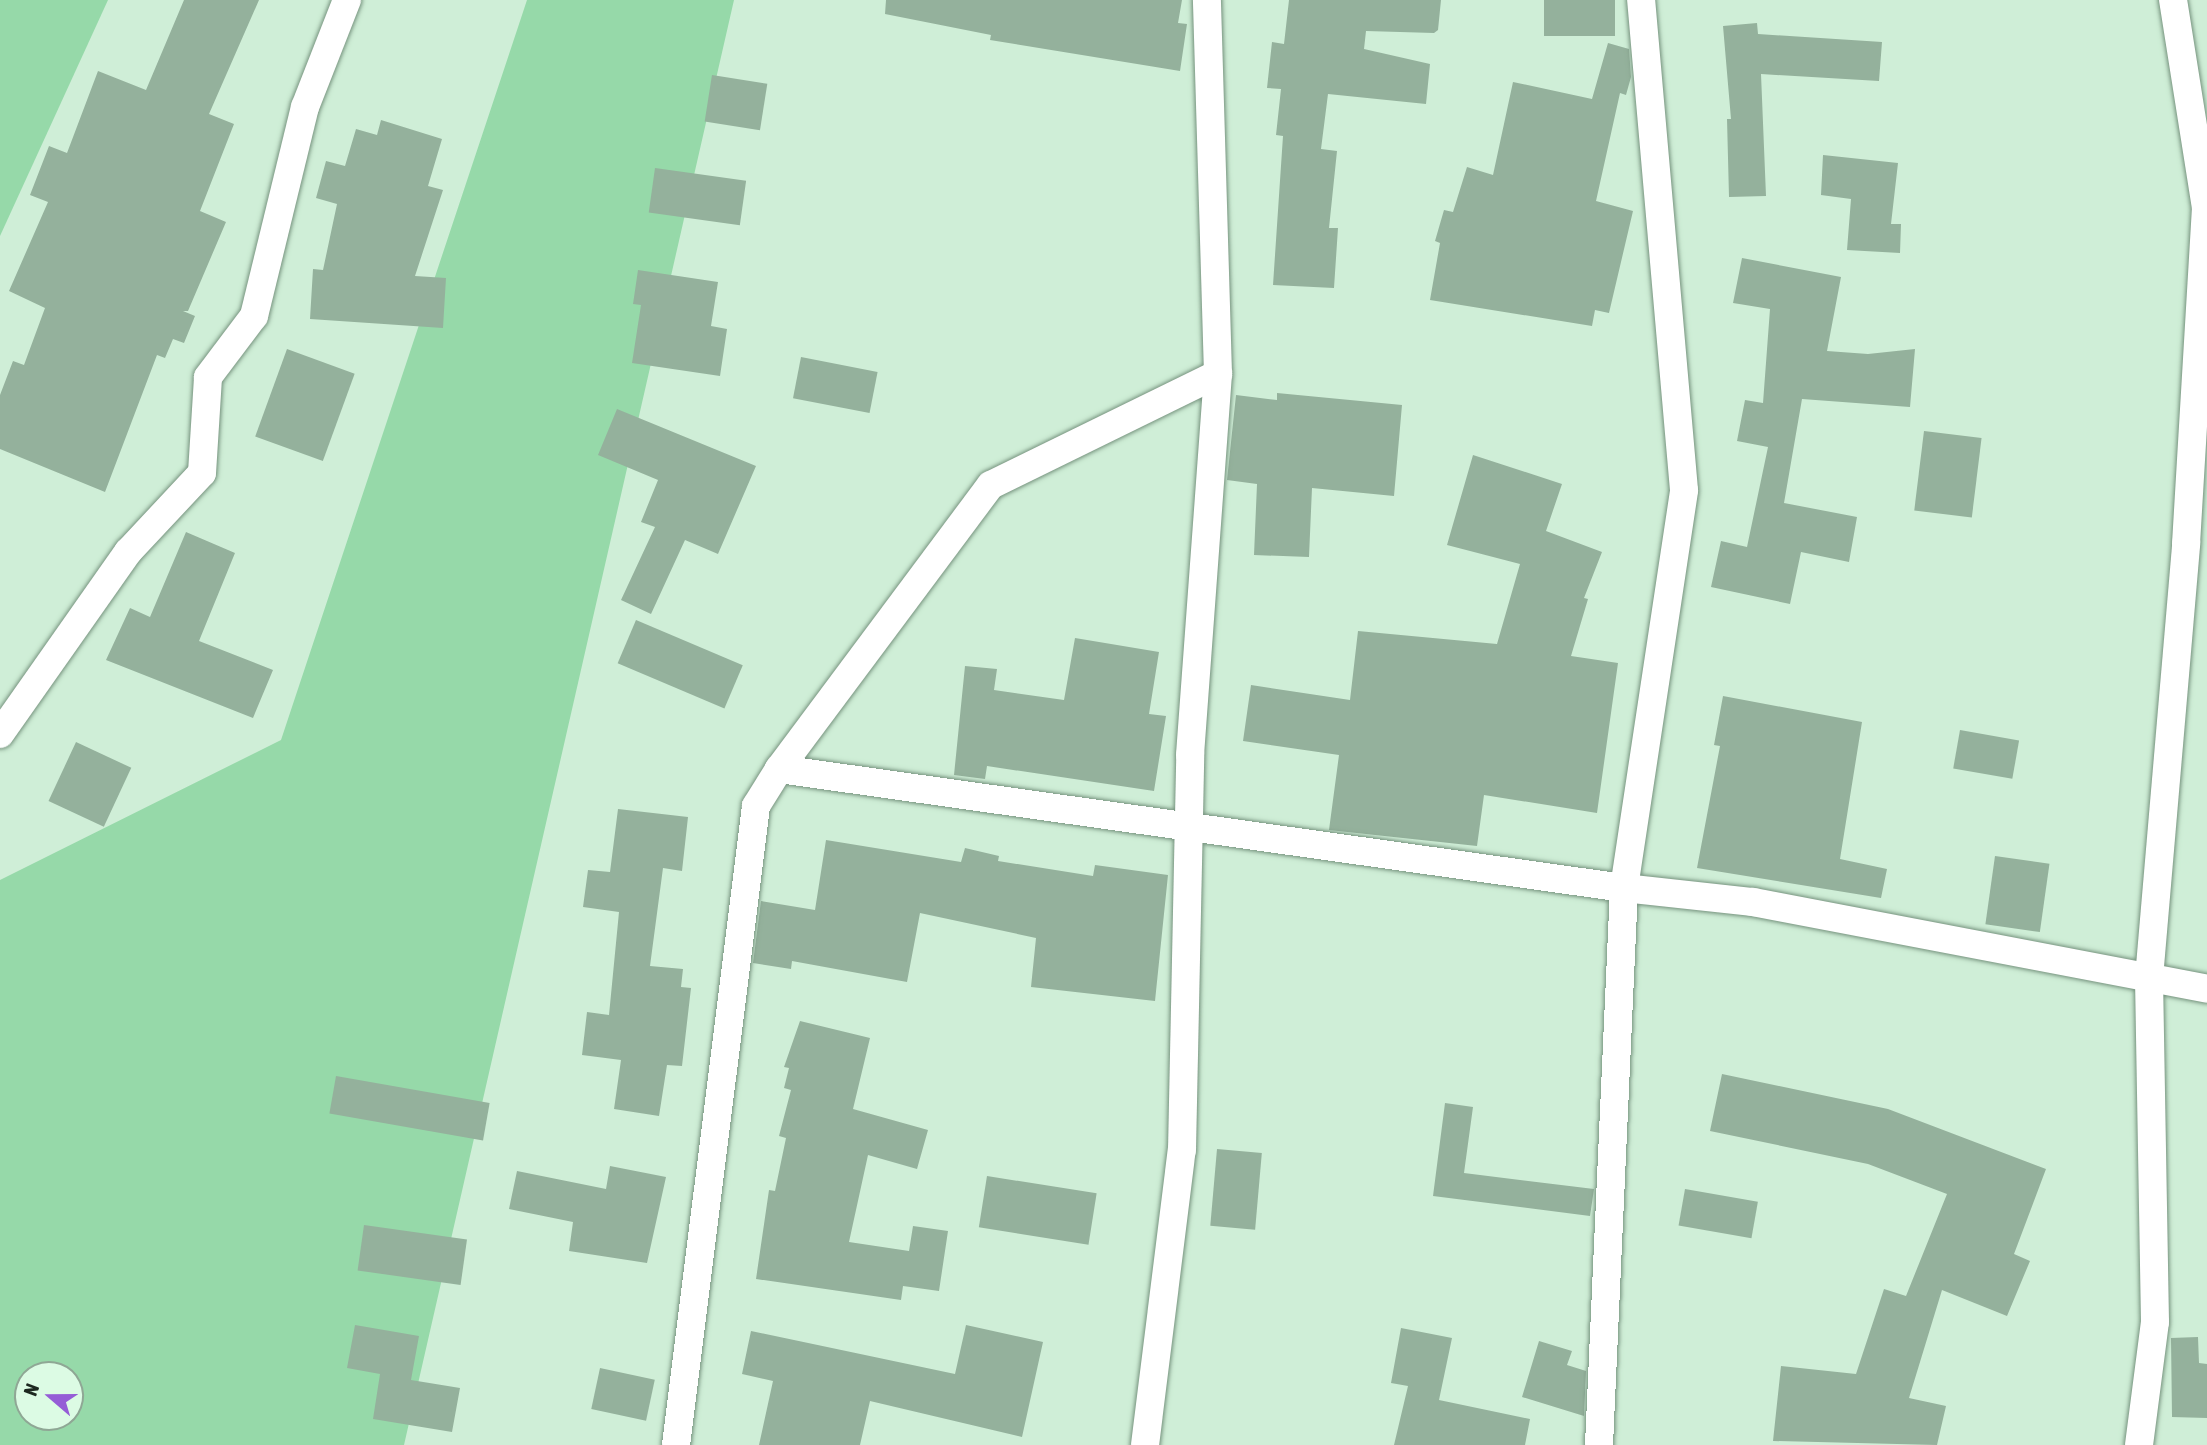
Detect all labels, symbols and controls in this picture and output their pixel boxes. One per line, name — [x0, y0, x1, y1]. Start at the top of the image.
north arrow — [14, 1361, 84, 1431]
text: N — [19, 1380, 43, 1399]

